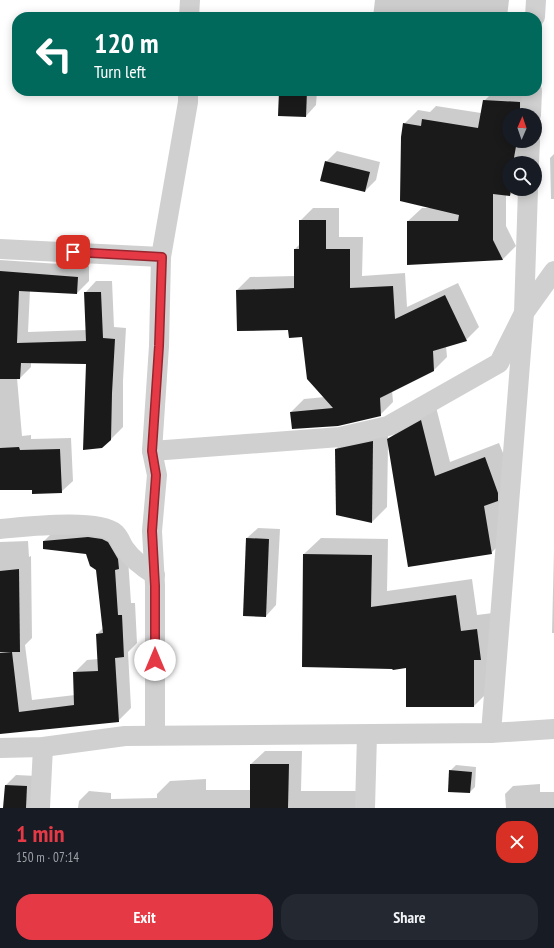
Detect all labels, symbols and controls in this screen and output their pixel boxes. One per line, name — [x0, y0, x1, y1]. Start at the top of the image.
text: 120 m — [94, 24, 158, 61]
icon: left — [28, 28, 80, 80]
text: Turn left — [94, 60, 146, 83]
north arrow — [502, 108, 542, 148]
map controls — [502, 108, 542, 196]
button: search — [502, 156, 542, 196]
pin — [56, 235, 90, 269]
icon: arrive — [62, 241, 84, 263]
position arrow — [134, 639, 176, 681]
text: 1 min — [16, 818, 64, 849]
button: close — [496, 821, 538, 863]
text: 150 m · 07:14 — [16, 849, 79, 866]
button: Exit — [16, 894, 273, 940]
button: Share — [281, 894, 538, 940]

